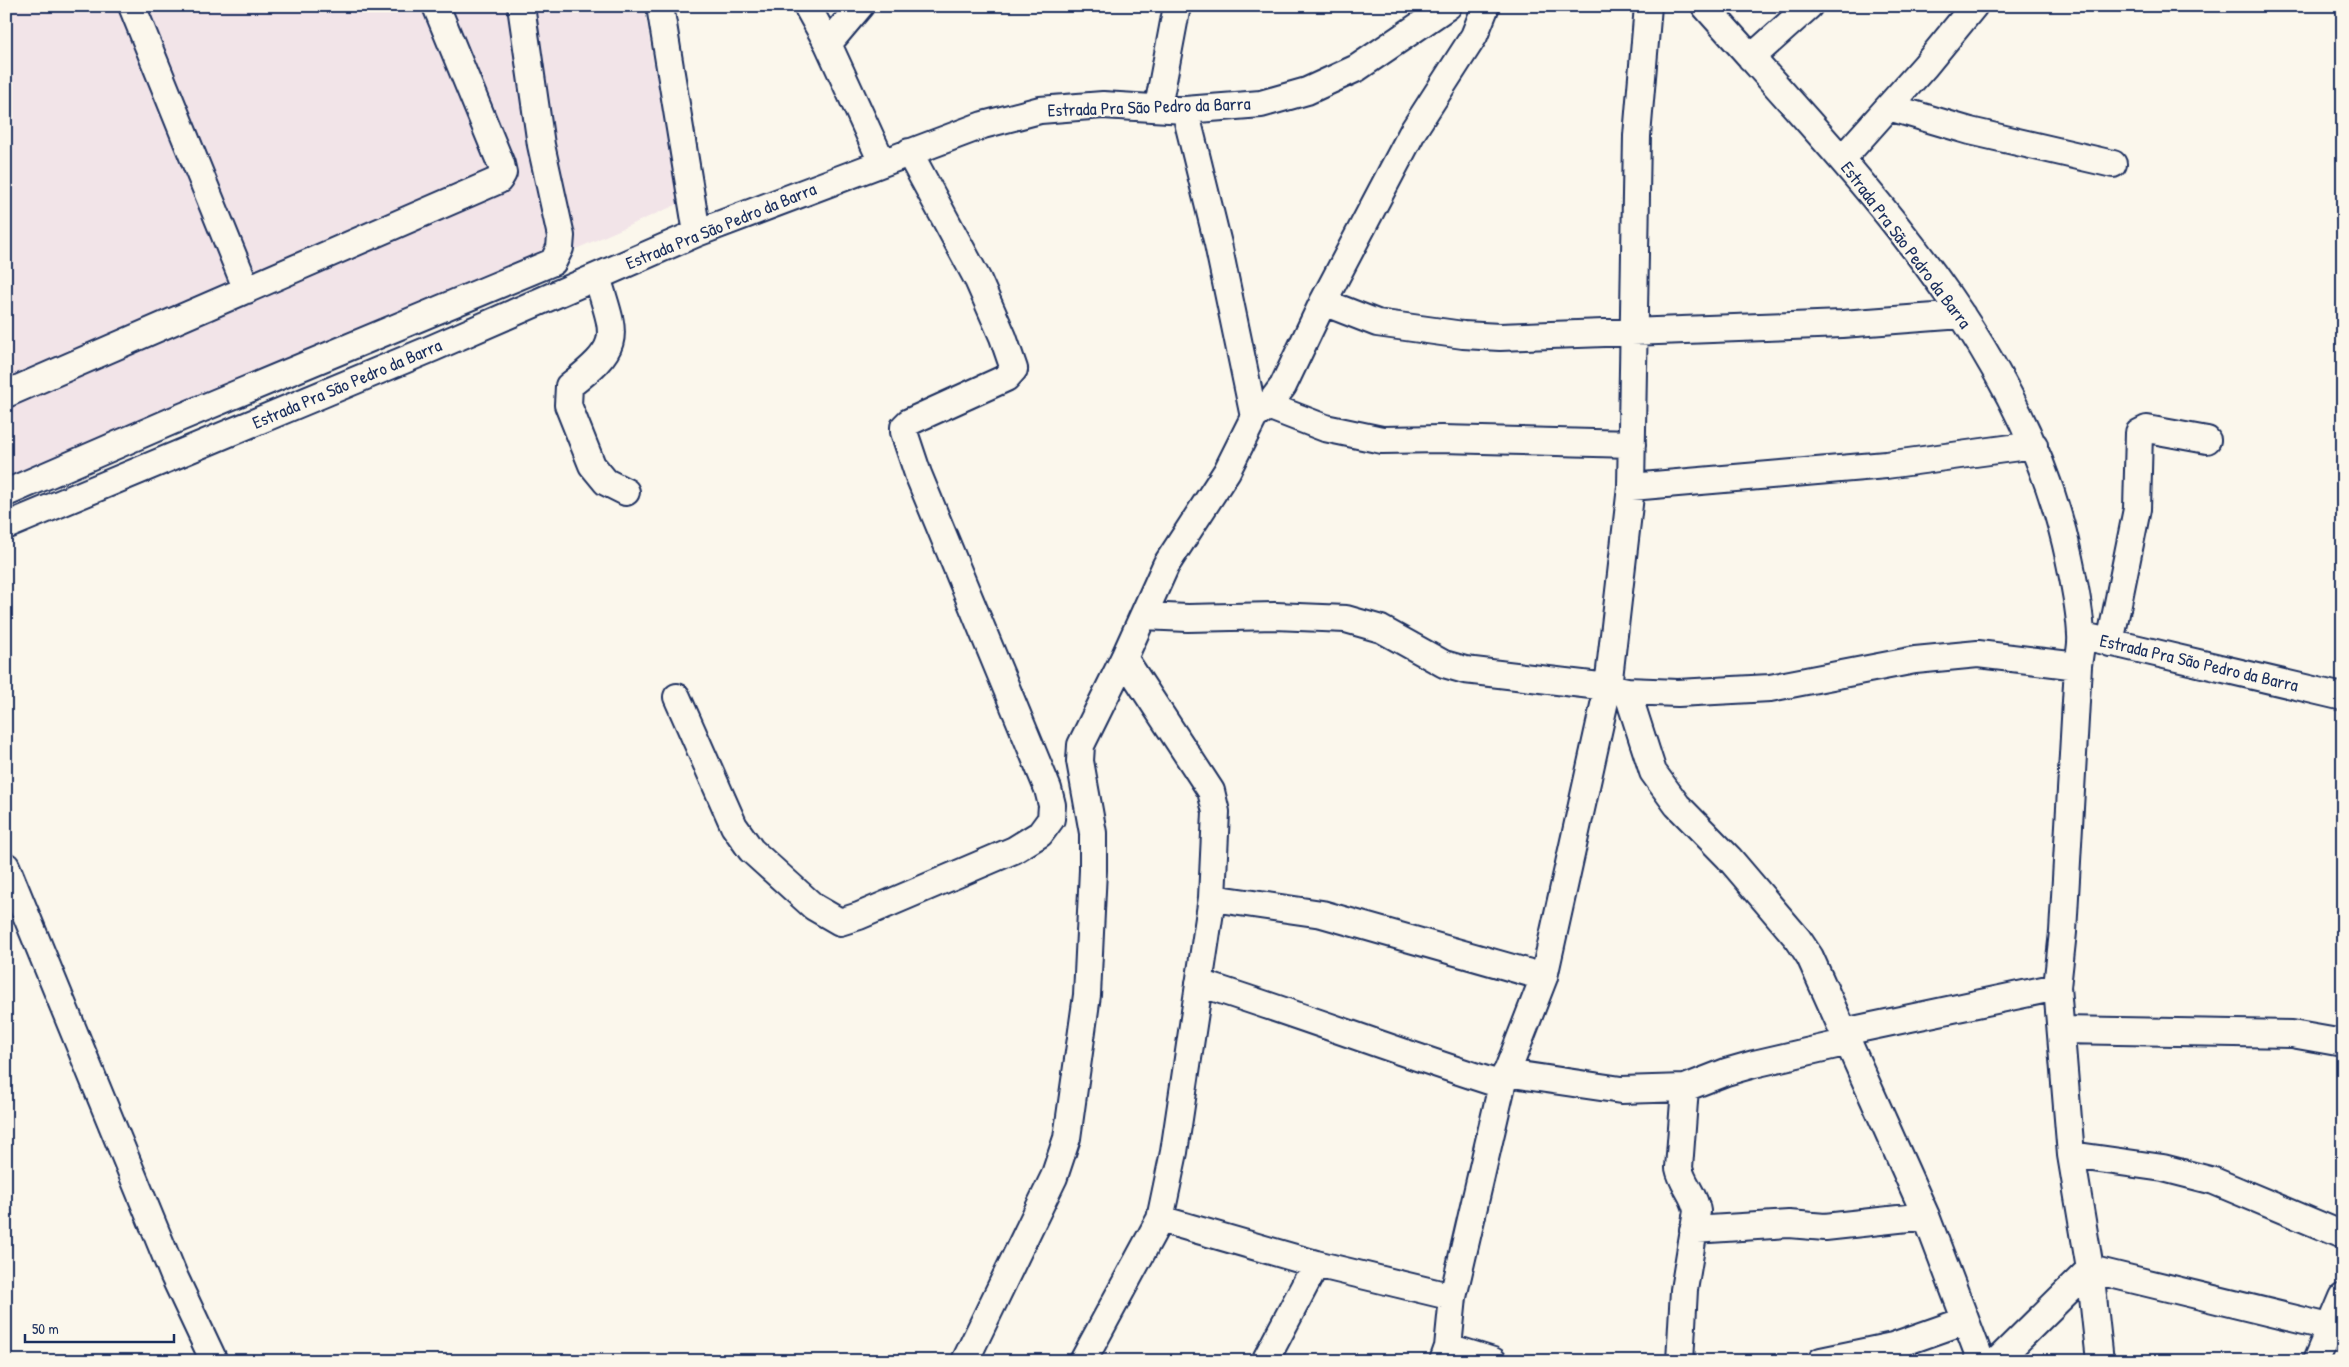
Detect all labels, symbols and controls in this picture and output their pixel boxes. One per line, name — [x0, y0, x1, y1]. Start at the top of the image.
street label: Estrada Pra São Pedro da Barra — [1047, 90, 1251, 123]
street label: Estrada Pra São Pedro da Barra — [1835, 156, 1978, 333]
street label: Estrada Pra São Pedro da Barra — [622, 176, 820, 275]
street label: Estrada Pra São Pedro da Barra — [248, 332, 445, 435]
street label: Estrada Pra São Pedro da Barra — [2097, 627, 2301, 698]
scale bar — [25, 1312, 174, 1344]
text: 50 m — [32, 1318, 59, 1339]

